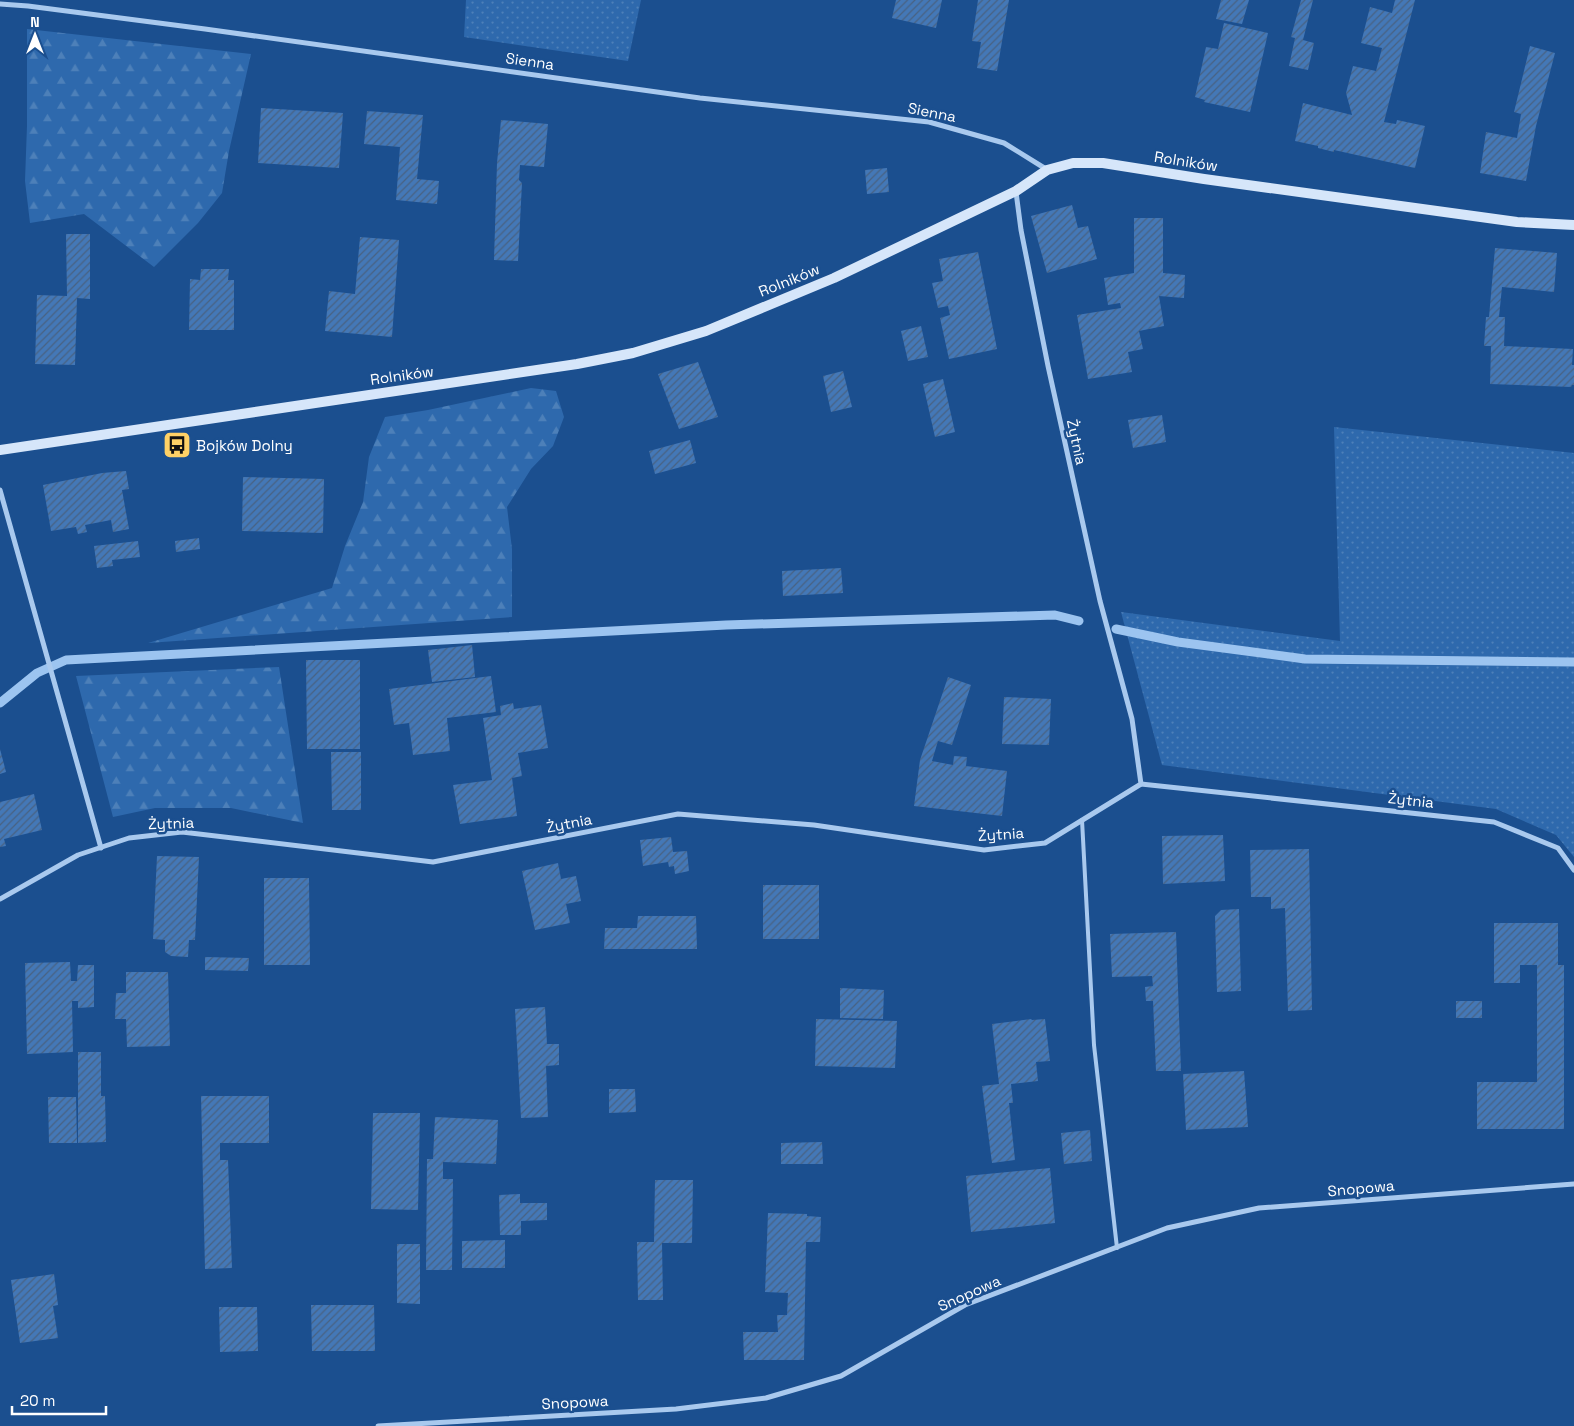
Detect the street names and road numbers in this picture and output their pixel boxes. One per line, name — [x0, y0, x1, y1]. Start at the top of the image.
street label: Sienna — [505, 48, 556, 74]
street label: Sienna — [906, 98, 958, 126]
street label: Rolników — [1153, 147, 1219, 175]
street label: Rolników — [756, 259, 822, 301]
street label: Rolników — [369, 361, 435, 389]
street label: Żytnia — [1063, 417, 1091, 467]
street label: Żytnia — [1387, 788, 1435, 812]
street label: Żytnia — [545, 809, 594, 837]
street label: Żytnia — [148, 813, 195, 833]
street label: Żytnia — [977, 823, 1025, 845]
street label: Snopowa — [1327, 1176, 1396, 1200]
street label: Snopowa — [935, 1271, 1004, 1315]
street label: Snopowa — [541, 1391, 609, 1413]

